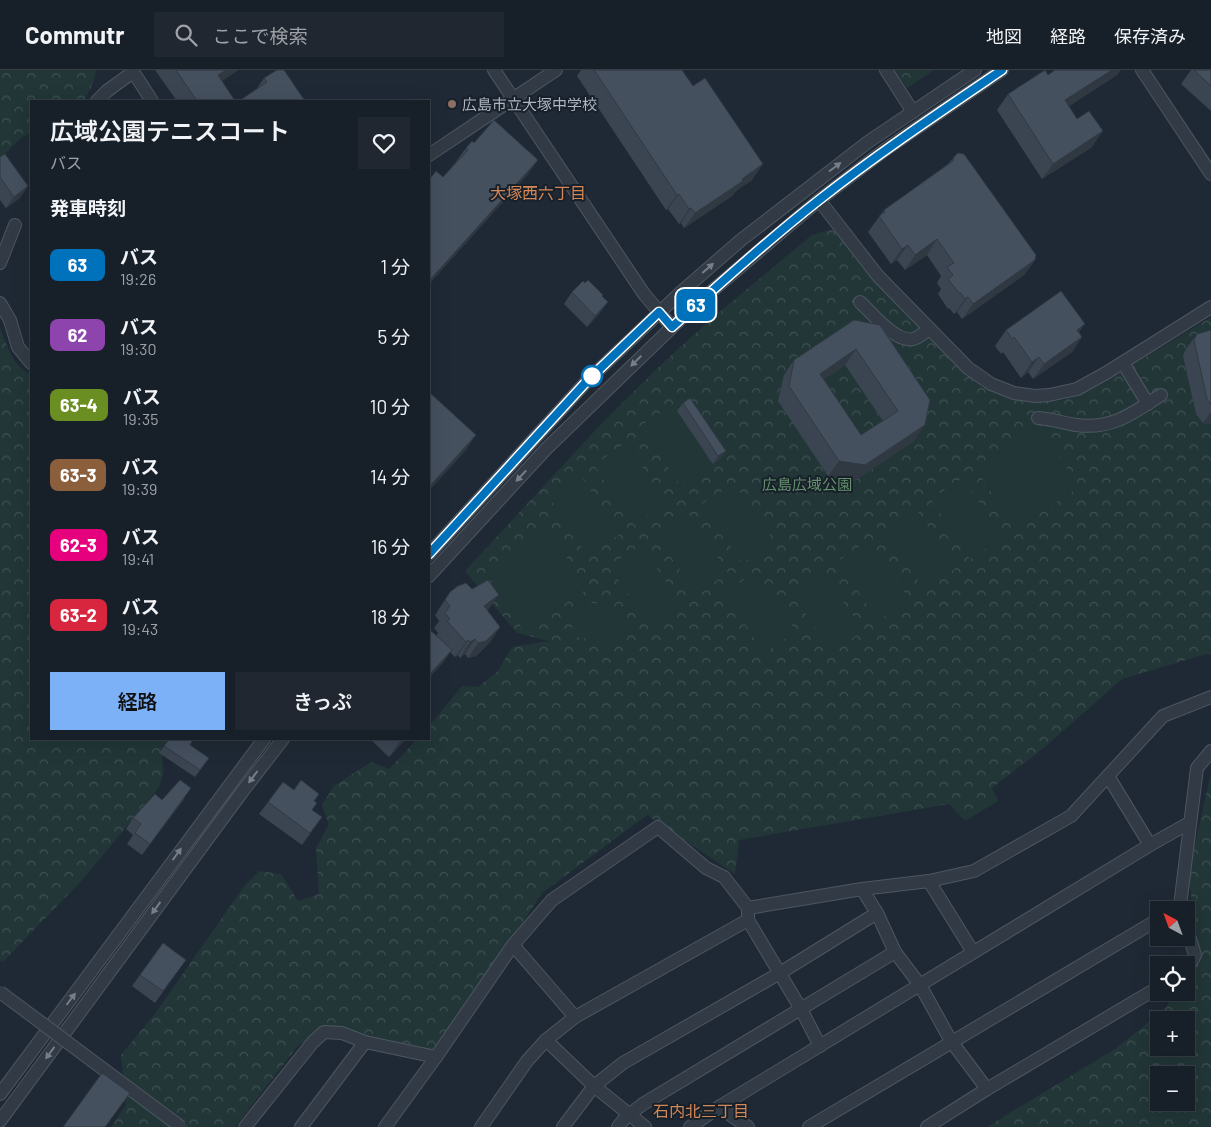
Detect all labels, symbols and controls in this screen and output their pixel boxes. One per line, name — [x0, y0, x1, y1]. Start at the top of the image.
search box — [154, 12, 504, 57]
text: Commutr — [25, 20, 124, 49]
icon: search — [172, 21, 200, 49]
text: ここで検索 — [212, 24, 307, 47]
text: 地図 — [986, 25, 1022, 47]
text: 経路 — [1050, 25, 1086, 47]
text: 保存済み — [1114, 25, 1186, 47]
place label: 広島市立大塚中学校 — [462, 95, 597, 113]
marker: 広島市立大塚中学校 — [446, 98, 458, 110]
text: 広域公園テニスコート — [50, 116, 290, 145]
button: heart — [358, 117, 410, 169]
text: バス — [50, 153, 82, 172]
one-way arrow — [829, 162, 842, 172]
district label: 大塚西六丁目 — [490, 183, 586, 202]
text: 発車時刻 — [50, 196, 126, 219]
text: バス — [120, 245, 158, 268]
text: 63 — [68, 254, 87, 276]
text: 1 分 — [381, 255, 410, 278]
one-way arrow — [702, 262, 714, 274]
text: 19:26 — [120, 269, 156, 288]
line badge: 63 — [674, 289, 718, 321]
text: 63 — [686, 294, 706, 316]
text: バス — [120, 315, 158, 338]
text: 62 — [68, 324, 87, 346]
text: 5 分 — [377, 325, 410, 348]
text: 19:30 — [120, 339, 157, 358]
one-way arrow — [631, 355, 643, 367]
unlabelled marker — [581, 365, 603, 387]
text: バス — [123, 385, 161, 408]
text: 63-4 — [60, 394, 98, 416]
text: 10 分 — [370, 395, 410, 418]
text: 19:35 — [123, 409, 158, 428]
text: バス — [121, 455, 159, 478]
text: 63-3 — [60, 464, 96, 486]
text: 14 分 — [370, 465, 410, 488]
one-way arrow — [515, 469, 527, 481]
park label: 広島広域公園 — [762, 475, 852, 493]
text: 19:39 — [121, 479, 157, 498]
text: バス — [122, 525, 160, 548]
text: 62-3 — [60, 534, 97, 556]
text: 16 分 — [371, 535, 410, 558]
text: 19:41 — [122, 549, 154, 568]
text: バス — [122, 595, 160, 618]
text: 63-2 — [60, 604, 97, 626]
text: 18 分 — [371, 605, 410, 628]
text: 19:43 — [122, 619, 158, 638]
button: 経路 — [50, 672, 225, 730]
button: きっぷ — [235, 672, 410, 730]
one-way arrow — [248, 770, 258, 784]
one-way arrow — [172, 848, 183, 861]
one-way arrow — [151, 901, 162, 914]
north arrow — [1150, 901, 1195, 946]
map controls — [1150, 901, 1195, 1111]
button: locate — [1150, 956, 1195, 1001]
one-way arrow — [65, 993, 76, 1006]
button: + — [1150, 1011, 1195, 1056]
one-way arrow — [45, 1046, 55, 1060]
button: − — [1150, 1066, 1195, 1111]
district label: 石内北三丁目 — [653, 1101, 749, 1120]

